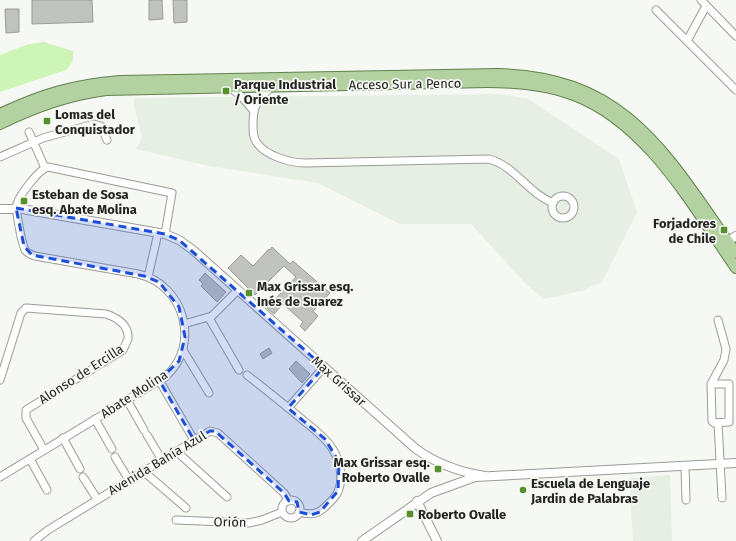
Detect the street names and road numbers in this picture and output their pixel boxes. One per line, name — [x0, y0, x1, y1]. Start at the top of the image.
street label: Acceso Sur a Penco — [349, 76, 461, 92]
street label: Alonso de Ercilla — [36, 341, 126, 407]
street label: Max Grissar — [309, 353, 369, 409]
street label: Abate Molina — [98, 367, 170, 421]
street label: Avenida Bahía Azul — [105, 428, 209, 498]
street label: Orión — [213, 514, 247, 530]

